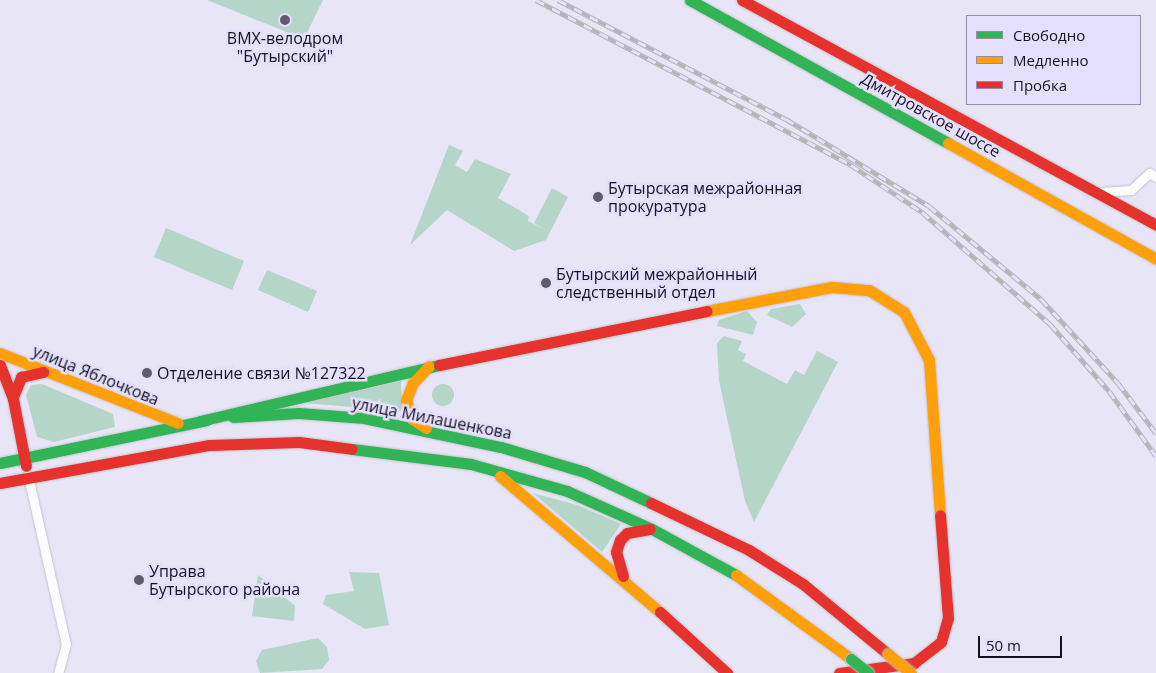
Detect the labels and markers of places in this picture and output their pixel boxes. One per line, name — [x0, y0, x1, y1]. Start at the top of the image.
marker: BMX-велодром "Бутырский" — [279, 14, 291, 26]
place label: BMX-велодром "Бутырский" — [227, 28, 343, 66]
place label: Бутырская межрайонная прокуратура — [608, 178, 802, 216]
marker: Бутырская межрайонная прокуратура — [592, 191, 604, 203]
place label: Бутырский межрайонный следственный отдел — [556, 264, 758, 302]
marker: Бутырский межрайонный следственный отдел — [540, 277, 552, 289]
place label: Отделение связи №127322 — [157, 363, 366, 383]
marker: Отделение связи №127322 — [141, 367, 153, 379]
place label: Управа Бутырского района — [149, 561, 300, 599]
marker: Управа Бутырского района — [133, 574, 145, 586]

